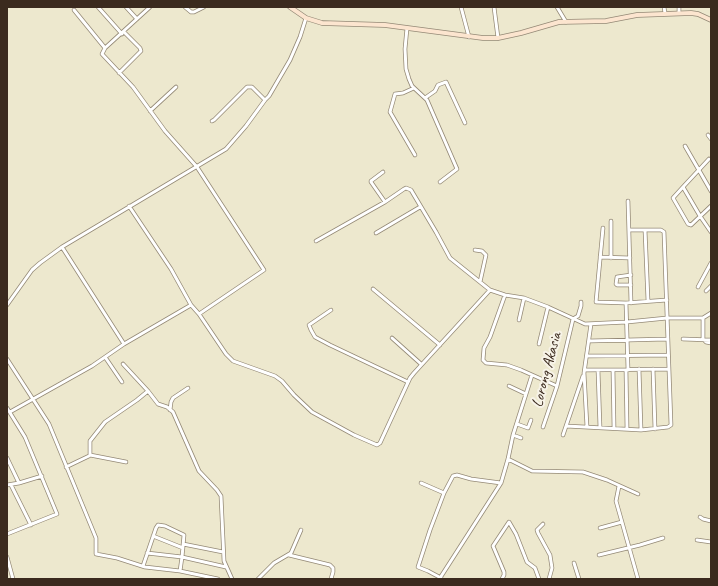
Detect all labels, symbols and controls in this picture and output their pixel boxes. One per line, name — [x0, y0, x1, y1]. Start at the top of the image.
street label: Lorong Akasia — [528, 331, 566, 409]

